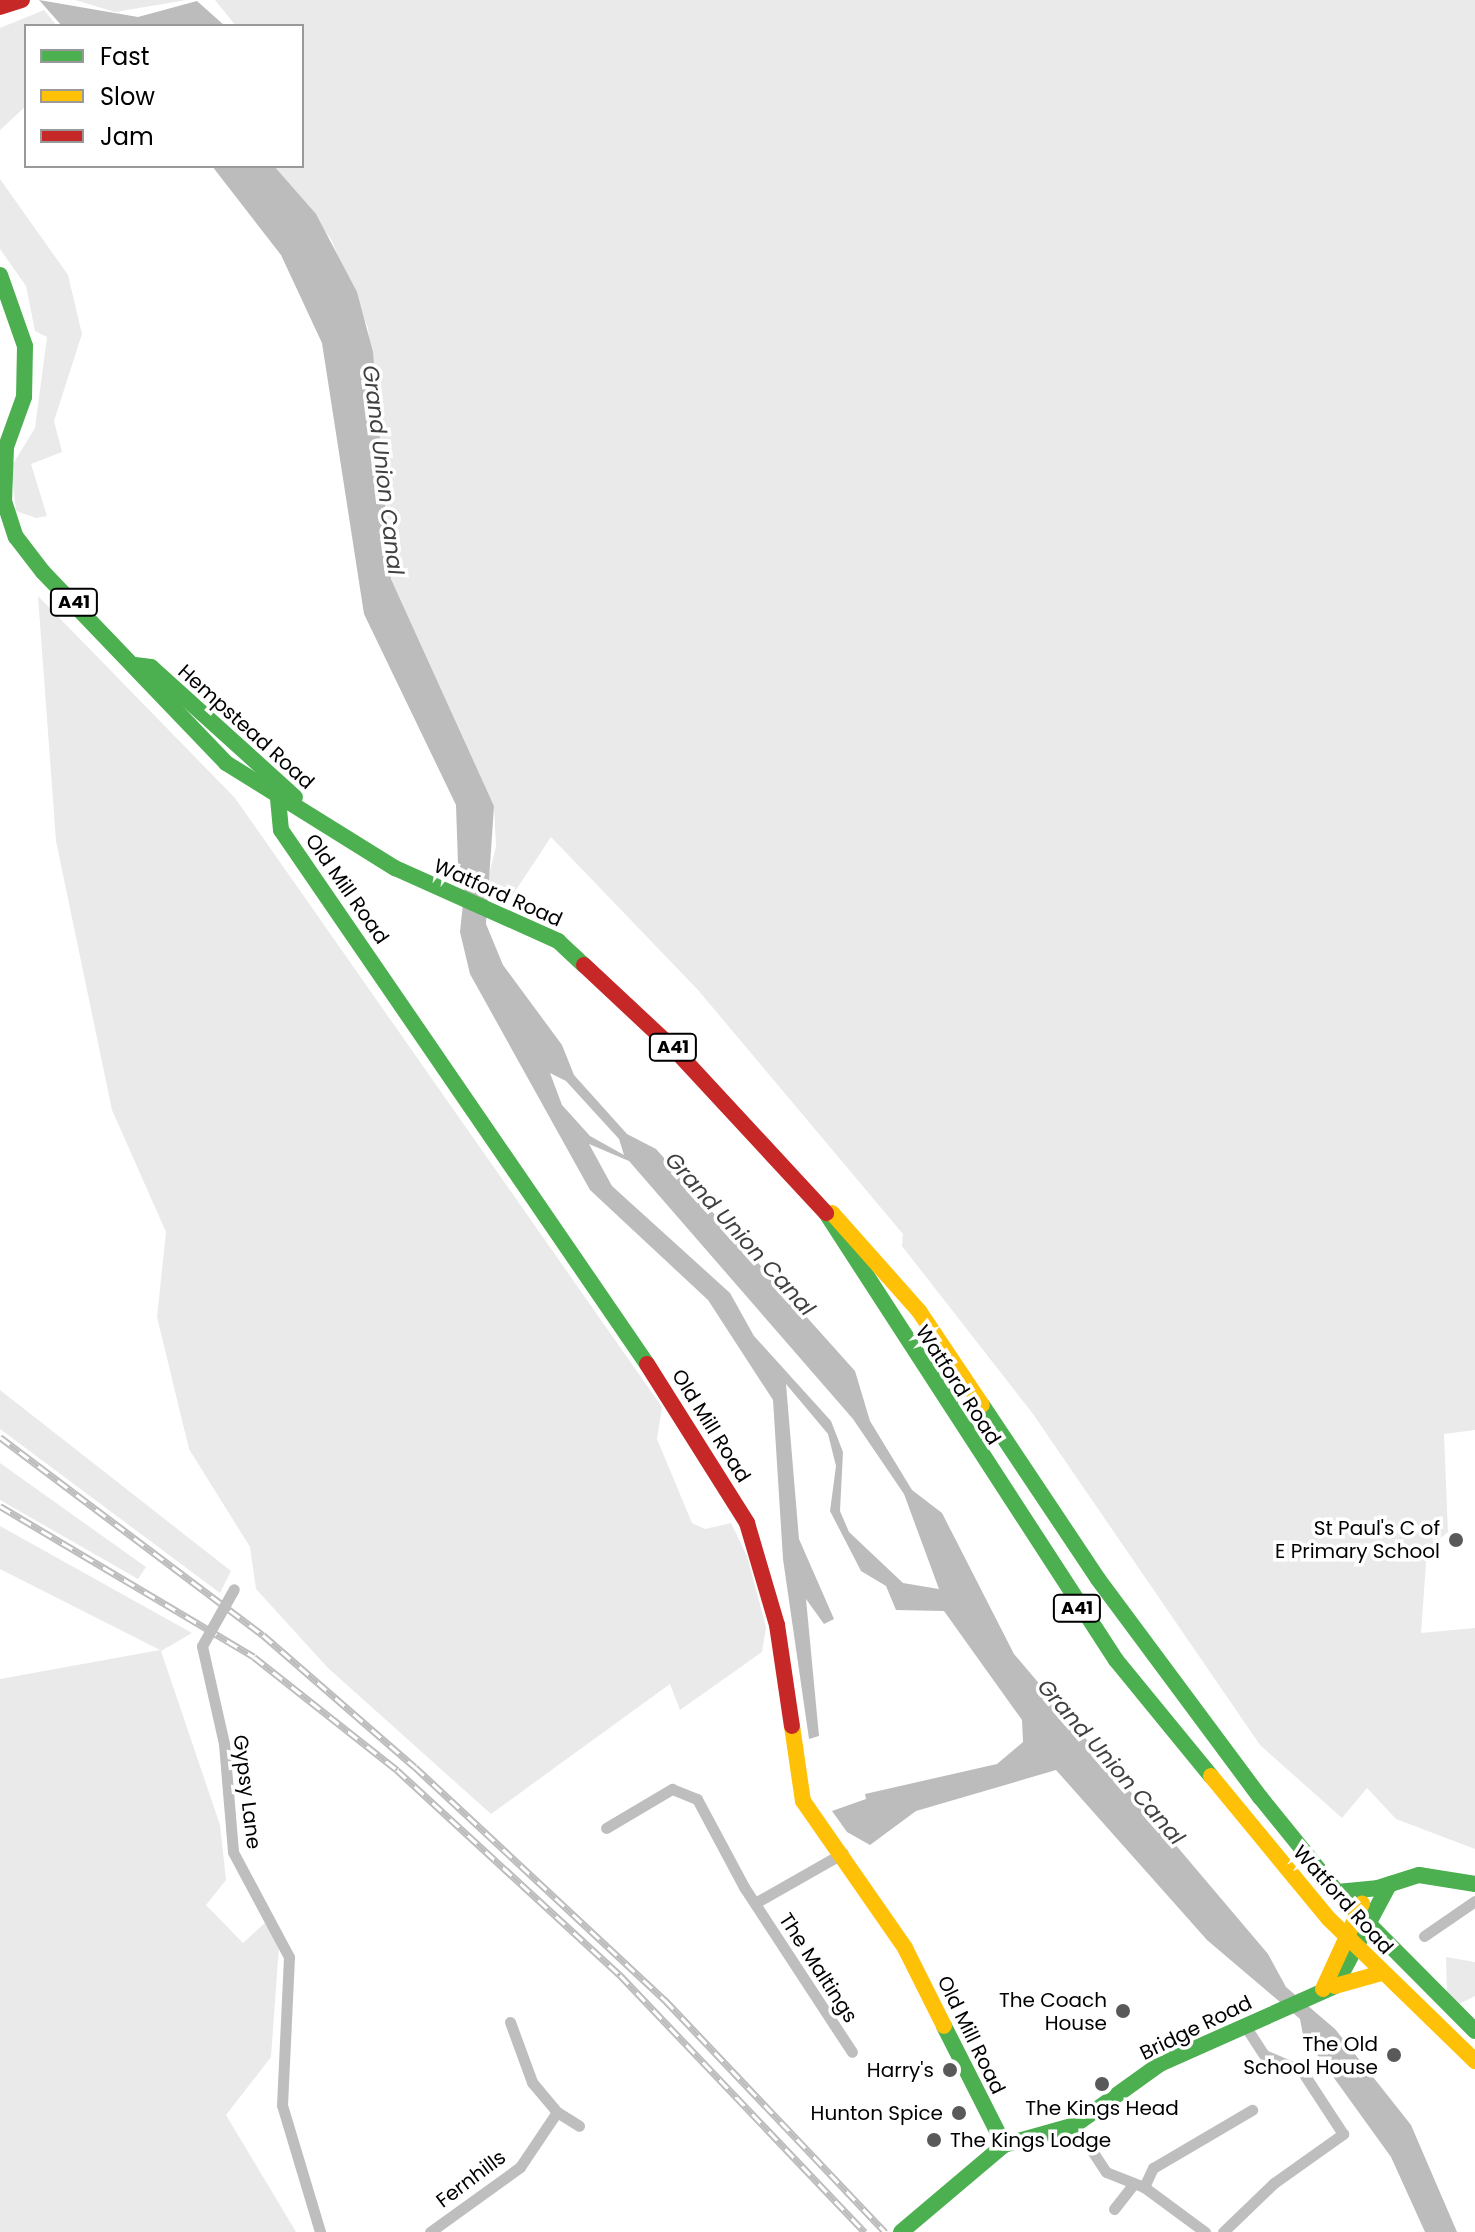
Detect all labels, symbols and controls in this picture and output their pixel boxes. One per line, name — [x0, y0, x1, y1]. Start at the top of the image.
legend — [24, 24, 304, 168]
text: Fast — [100, 40, 150, 73]
text: Slow — [100, 80, 155, 113]
text: Jam — [100, 120, 154, 153]
water label: Grand Union Canal — [357, 364, 409, 576]
road number: A41 — [48, 588, 100, 616]
street label: Hempstead Road — [173, 660, 319, 794]
street label: Old Mill Road — [300, 829, 394, 949]
street label: Watford Road — [430, 854, 566, 932]
road number: A41 — [647, 1033, 699, 1061]
water label: Grand Union Canal — [660, 1147, 820, 1321]
street label: Watford Road — [910, 1321, 1006, 1449]
street label: Old Mill Road — [667, 1365, 755, 1487]
place label: St Paul's C of E Primary School — [1275, 1516, 1440, 1563]
marker: St Paul's C of E Primary School — [1447, 1531, 1465, 1549]
road number: A41 — [1051, 1594, 1103, 1622]
water label: Grand Union Canal — [1032, 1674, 1190, 1850]
street label: Gypsy Lane — [228, 1734, 266, 1850]
street label: Watford Road — [1288, 1841, 1398, 1959]
street label: The Maltings — [774, 1909, 862, 2027]
street label: Old Mill Road — [932, 1972, 1010, 2098]
place label: The Coach House — [999, 1988, 1107, 2035]
street label: Bridge Road — [1136, 1991, 1256, 2065]
marker: The Coach House — [1114, 2002, 1132, 2020]
place label: The Old School House — [1243, 2032, 1378, 2079]
marker: The Old School House — [1385, 2046, 1403, 2064]
place label: Harry's — [867, 2058, 934, 2082]
marker: Harry's — [941, 2061, 959, 2079]
marker: The Kings Head — [1093, 2075, 1111, 2093]
place label: The Kings Head — [1025, 2096, 1179, 2120]
place label: Hunton Spice — [811, 2101, 943, 2125]
marker: Hunton Spice — [950, 2104, 968, 2122]
place label: The Kings Lodge — [950, 2128, 1111, 2152]
marker: The Kings Lodge — [925, 2131, 943, 2149]
street label: Fernhills — [432, 2145, 510, 2213]

